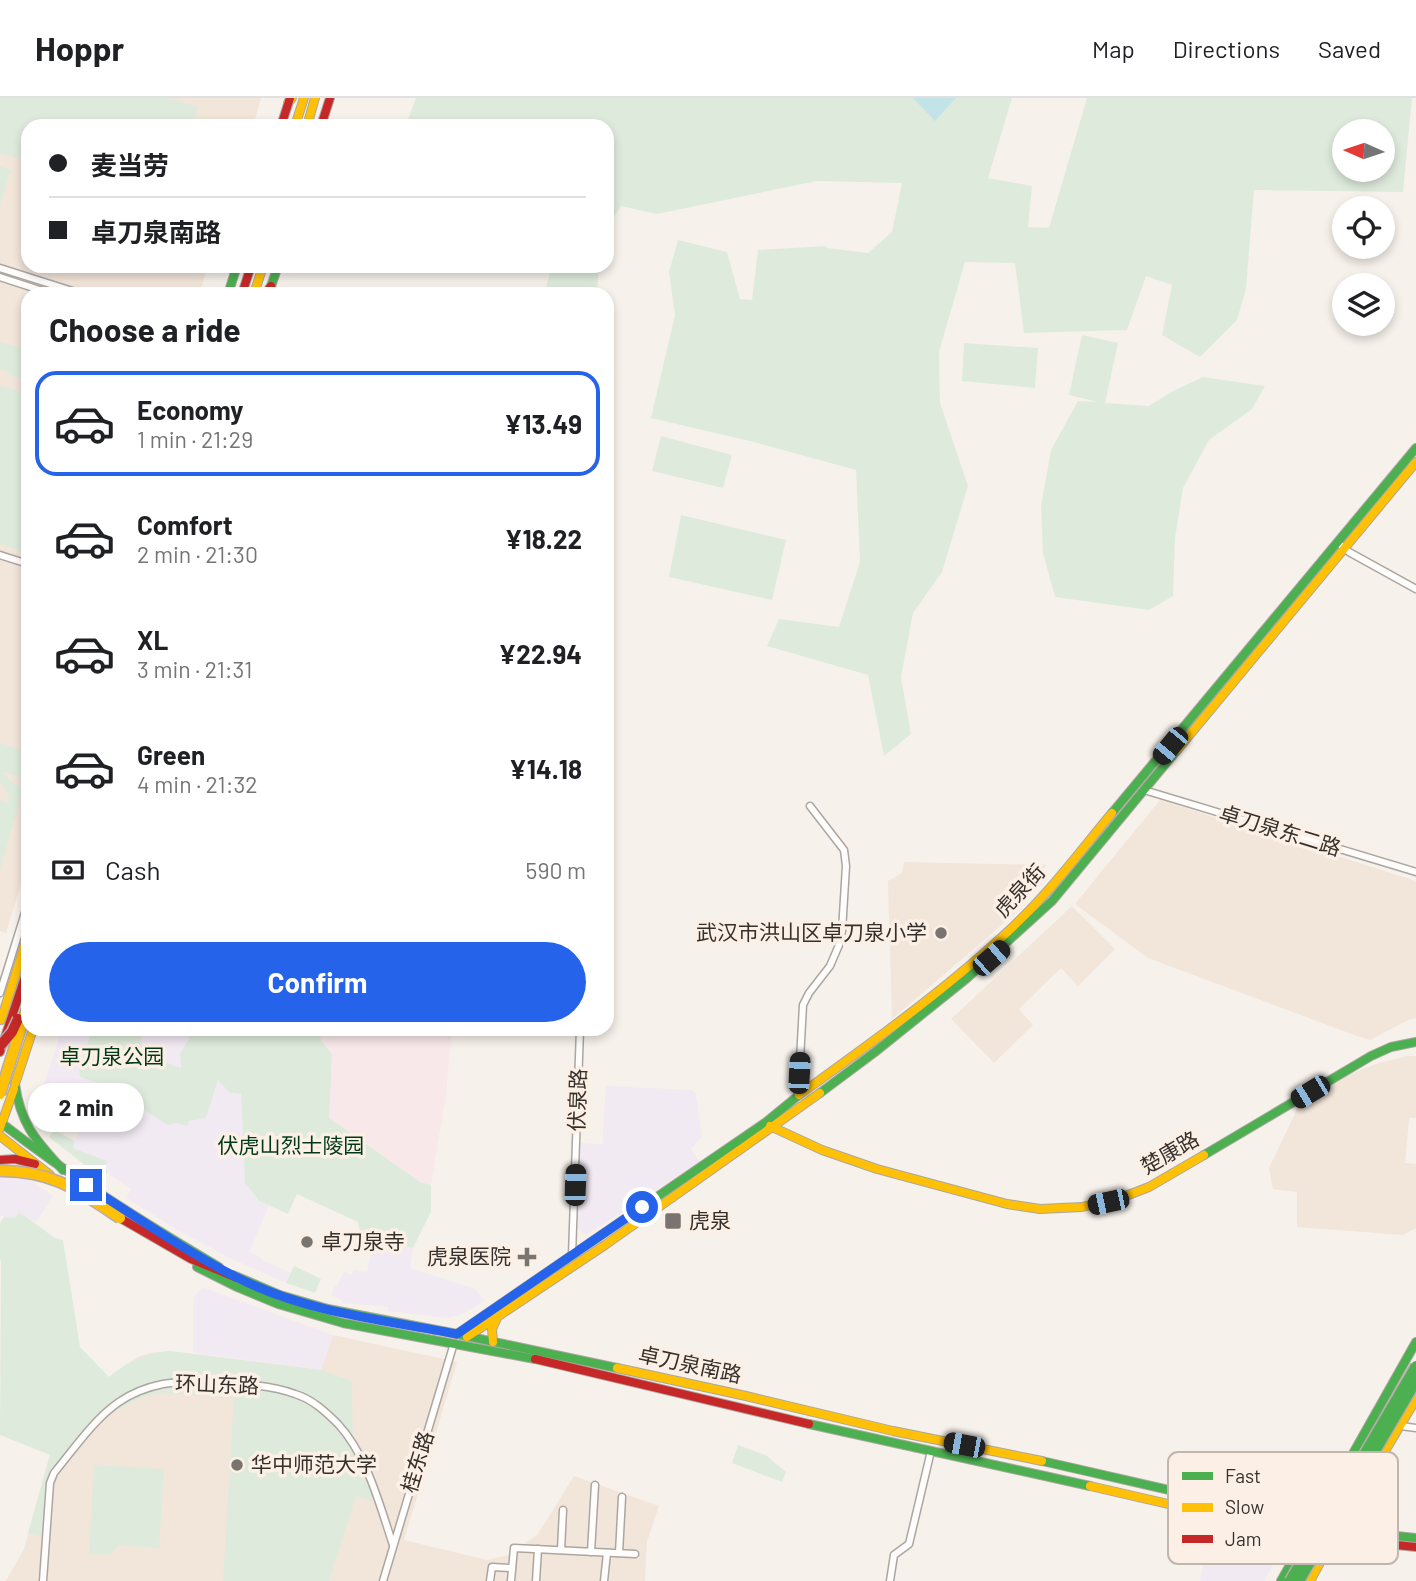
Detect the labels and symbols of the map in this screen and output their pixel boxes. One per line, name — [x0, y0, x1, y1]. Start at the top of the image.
north arrow — [1332, 119, 1395, 182]
car — [1149, 723, 1192, 769]
street label: 卓刀泉东二路 — [1217, 799, 1344, 860]
street label: 虎泉街 — [988, 858, 1050, 922]
place label: 武汉市洪山区卓刀泉小学 — [696, 919, 927, 944]
marker: 武汉市洪山区卓刀泉小学 — [933, 925, 949, 941]
car — [969, 936, 1014, 980]
park label: 卓刀泉公园 — [60, 1043, 165, 1068]
car — [788, 1051, 811, 1095]
street label: 伏泉路 — [563, 1068, 590, 1132]
car — [1287, 1072, 1334, 1112]
callout: 2 min — [28, 1084, 144, 1132]
street label: 楚康路 — [1136, 1125, 1203, 1178]
park label: 伏虎山烈士陵园 — [218, 1132, 365, 1157]
car — [564, 1164, 587, 1206]
route end — [70, 1169, 102, 1201]
car — [1086, 1187, 1131, 1217]
route start — [626, 1191, 658, 1223]
place label: 虎泉 — [689, 1207, 731, 1232]
marker: 虎泉 — [663, 1211, 683, 1231]
place label: 卓刀泉寺 — [321, 1228, 405, 1253]
marker: 卓刀泉寺 — [299, 1234, 315, 1250]
place label: 虎泉医院 — [427, 1243, 511, 1268]
marker: 虎泉医院 — [517, 1247, 537, 1267]
street label: 卓刀泉南路 — [636, 1340, 744, 1387]
street label: 环山东路 — [175, 1370, 259, 1397]
street label: 桂东路 — [395, 1428, 438, 1495]
car — [942, 1431, 987, 1459]
place label: 华中师范大学 — [251, 1451, 377, 1476]
legend — [1168, 1452, 1398, 1564]
marker: 华中师范大学 — [229, 1457, 245, 1473]
text: Fast — [1225, 1464, 1261, 1487]
text: Slow — [1225, 1495, 1264, 1518]
text: Jam — [1225, 1527, 1261, 1550]

